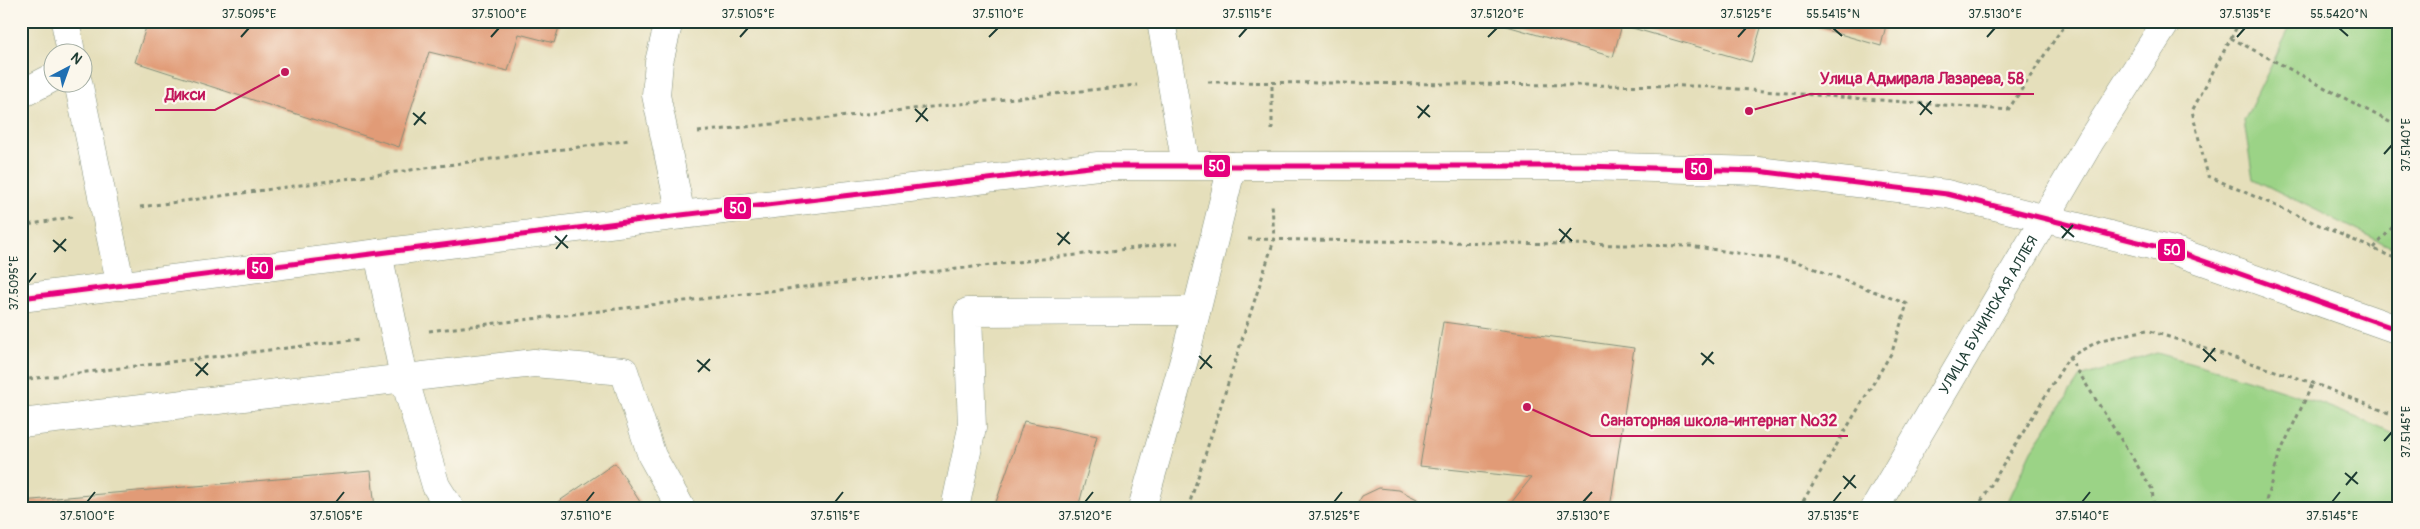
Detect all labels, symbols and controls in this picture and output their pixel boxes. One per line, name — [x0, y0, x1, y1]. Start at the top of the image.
text: 37.5095°E — [222, 7, 276, 22]
text: 37.5100°E — [472, 7, 526, 22]
text: 37.5105°E — [721, 7, 775, 22]
text: 37.5110°E — [972, 7, 1024, 22]
text: 37.5115°E — [1222, 7, 1272, 22]
text: 37.5120°E — [1470, 7, 1524, 22]
text: 37.5125°E — [1720, 7, 1772, 22]
text: 55.5415°N — [1806, 7, 1860, 22]
text: 37.5130°E — [1968, 7, 2022, 22]
text: 37.5135°E — [2219, 7, 2271, 22]
text: 55.5420°N — [2310, 7, 2368, 22]
north arrow — [42, 42, 92, 92]
text: N — [67, 49, 85, 68]
callout: Улица Адмирала Лазарева, 58 — [1810, 63, 2034, 94]
text: Улица Адмирала Лазарева, 58 — [1820, 69, 2024, 89]
callout: Дикси — [155, 79, 215, 110]
text: Дикси — [164, 85, 206, 105]
text: 37.5140°E — [2399, 118, 2414, 172]
line badge: 50 — [1203, 154, 1231, 178]
line badge: 50 — [1684, 157, 1713, 181]
text: 50 — [1208, 158, 1226, 175]
text: 50 — [1690, 161, 1708, 178]
line badge: 50 — [723, 196, 752, 220]
text: 50 — [729, 200, 747, 217]
street label: УЛИЦА БУНИНСКАЯ АЛЛЕЯ — [1935, 232, 2043, 398]
line badge: 50 — [2157, 238, 2186, 262]
text: 50 — [2163, 242, 2181, 259]
text: 37.5095°E — [7, 256, 22, 310]
line badge: 50 — [246, 256, 274, 280]
text: 50 — [251, 260, 269, 277]
callout: Санаторная школа-интернат №32 — [1591, 405, 1848, 436]
text: 37.5145°E — [2399, 406, 2414, 458]
text: Санаторная школа-интернат №32 — [1601, 411, 1838, 431]
text: 37.5100°E — [60, 509, 114, 524]
text: 37.5105°E — [309, 509, 363, 524]
text: 37.5110°E — [560, 509, 612, 524]
text: 37.5115°E — [810, 509, 860, 524]
text: 37.5120°E — [1058, 509, 1112, 524]
text: 37.5125°E — [1308, 509, 1360, 524]
text: 37.5130°E — [1556, 509, 1610, 524]
text: 37.5135°E — [1807, 509, 1859, 524]
text: 37.5140°E — [2055, 509, 2109, 524]
text: 37.5145°E — [2306, 509, 2358, 524]

